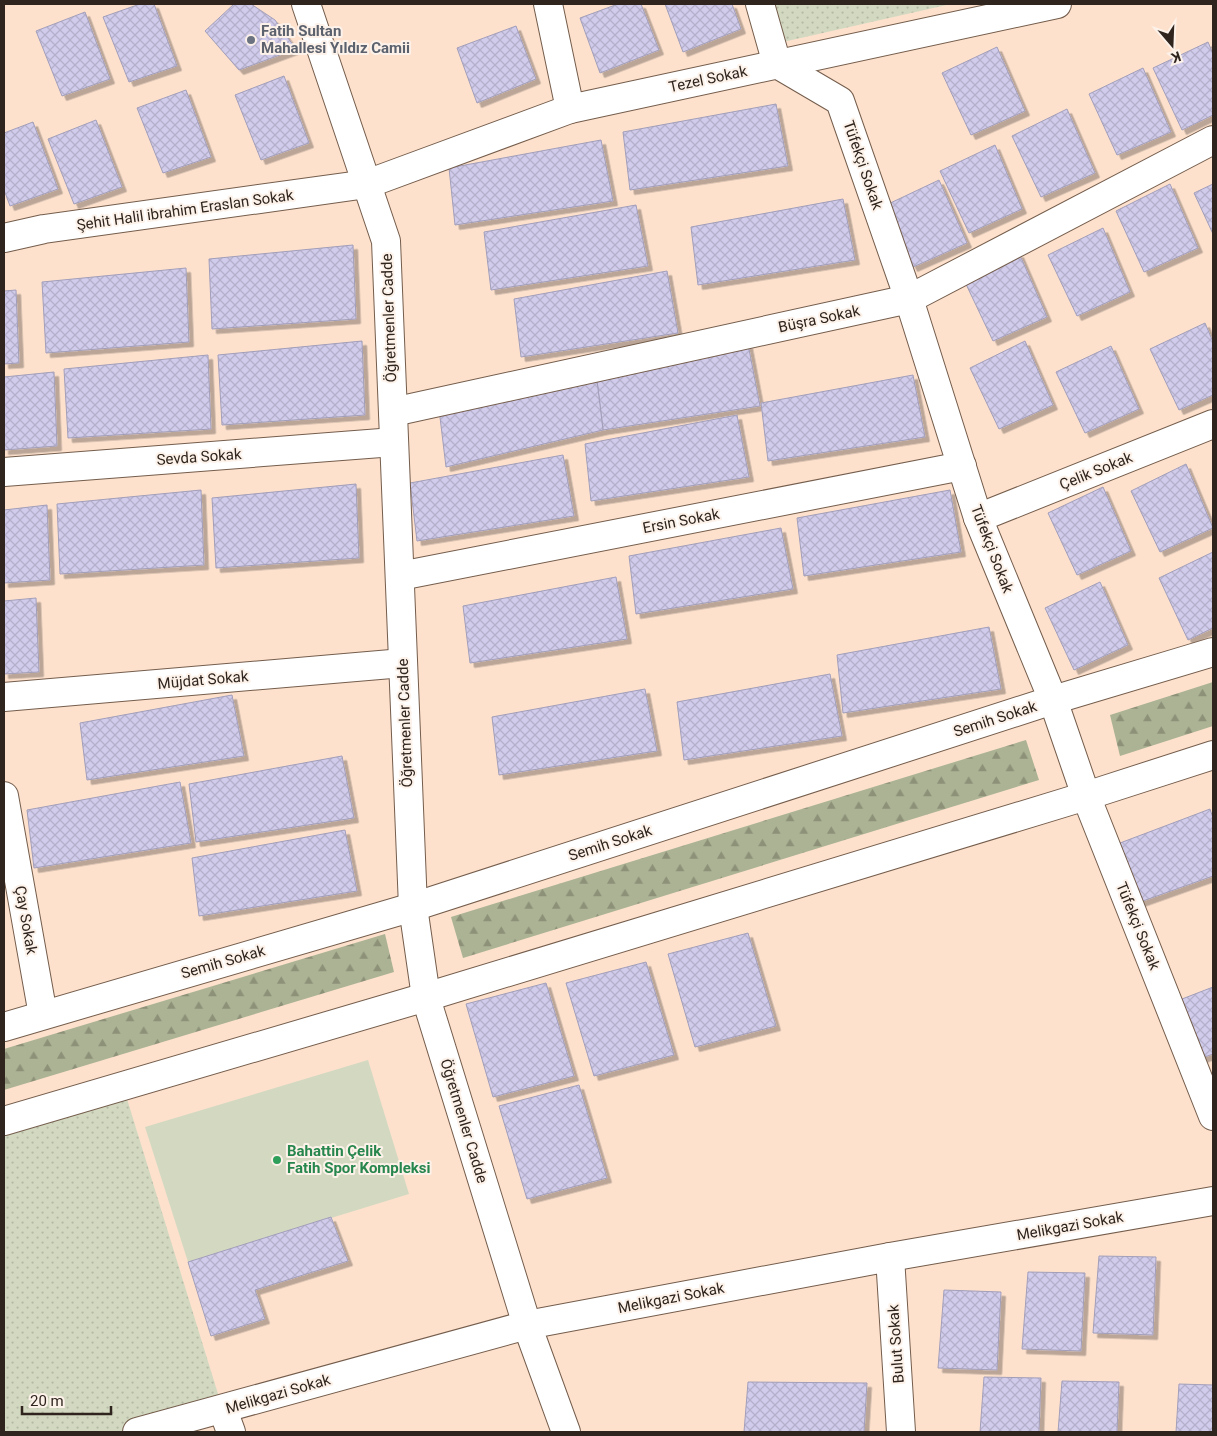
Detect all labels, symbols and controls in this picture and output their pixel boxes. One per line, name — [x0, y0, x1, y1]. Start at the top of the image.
north arrow — [1147, 20, 1197, 70]
place label: Fatih Sultan Mahallesi Yıldız Camii — [261, 22, 410, 57]
marker: Fatih Sultan Mahallesi Yıldız Camii — [245, 34, 257, 46]
text: K — [1169, 48, 1183, 66]
street label: Tezel Sokak — [667, 62, 749, 96]
street label: Tüfekçi Sokak — [839, 118, 887, 212]
street label: Şehit Halil ibrahim Eraslan Sokak — [76, 186, 295, 234]
street label: Öğretmenler Cadde — [378, 253, 400, 383]
street label: Büşra Sokak — [777, 302, 862, 336]
street label: Sevda Sokak — [156, 445, 242, 469]
street label: Çelik Sokak — [1057, 448, 1136, 494]
street label: Tüfekçi Sokak — [967, 502, 1017, 596]
street label: Ersin Sokak — [641, 505, 721, 537]
street label: Öğretmenler Cadde — [394, 658, 416, 788]
street label: Müjdat Sokak — [157, 667, 250, 693]
street label: Semih Sokak — [951, 697, 1039, 741]
street label: Semih Sokak — [566, 821, 654, 865]
street label: Tüfekçi Sokak — [1112, 880, 1164, 973]
street label: Çay Sokak — [11, 884, 41, 956]
street label: Semih Sokak — [179, 941, 267, 983]
street label: Öğretmenler Cadde — [437, 1057, 491, 1185]
place label: Bahattin Çelik Fatih Spor Kompleksi — [287, 1142, 431, 1177]
marker: Bahattin Çelik Fatih Spor Kompleksi — [271, 1154, 283, 1166]
street label: Melikgazi Sokak — [1015, 1208, 1125, 1244]
street label: Melikgazi Sokak — [616, 1279, 726, 1317]
street label: Bulut Sokak — [884, 1304, 908, 1384]
street label: Melikgazi Sokak — [224, 1370, 333, 1418]
scale bar — [22, 1384, 111, 1416]
text: 20 m — [30, 1392, 64, 1410]

